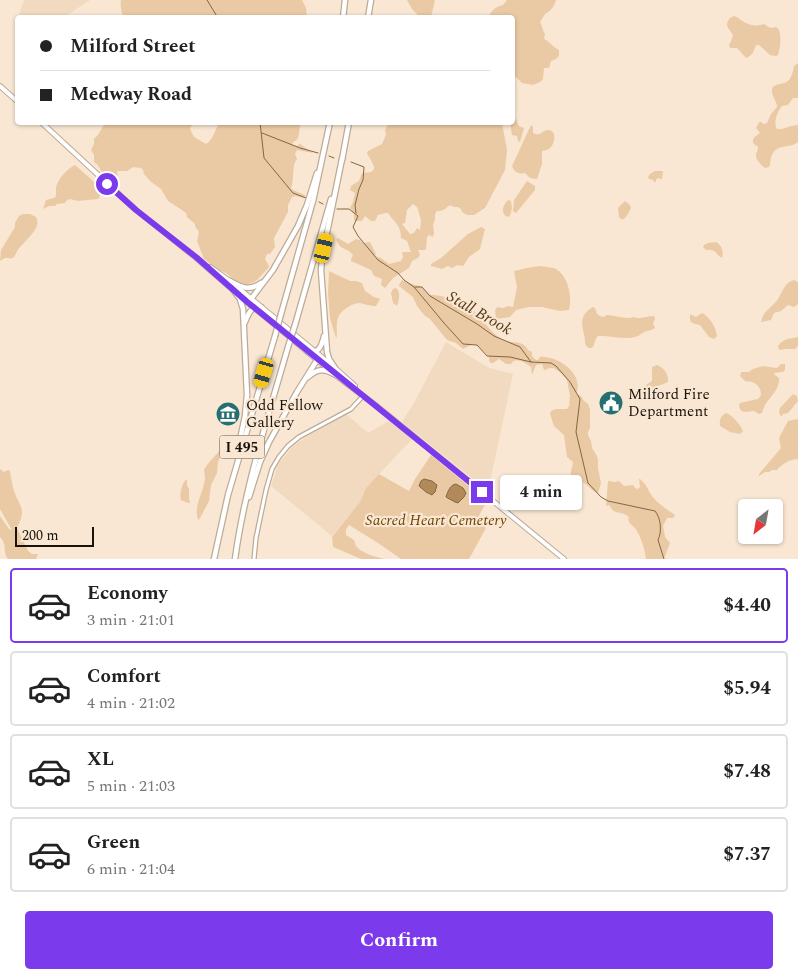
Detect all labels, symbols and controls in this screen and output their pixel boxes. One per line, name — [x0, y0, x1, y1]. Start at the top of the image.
text: Milford Street — [70, 32, 196, 61]
text: Medway Road — [70, 80, 192, 109]
route start — [96, 173, 118, 195]
car — [313, 232, 334, 264]
water label: Stall Brook — [442, 285, 517, 341]
car — [252, 357, 275, 389]
place label: Milford Fire Department — [628, 383, 710, 423]
public building icon: Milford Fire Department — [598, 390, 624, 416]
place label: Odd Fellow Gallery — [246, 394, 324, 434]
museum icon: Odd Fellow Gallery — [215, 401, 241, 427]
road number: I 495 — [220, 436, 264, 458]
callout: 4 min — [500, 474, 582, 510]
text: 4 min — [520, 480, 562, 504]
route end — [471, 481, 493, 503]
north arrow — [738, 499, 782, 544]
map controls — [738, 499, 783, 544]
park label: Sacred Heart Cemetery — [366, 509, 507, 532]
scale bar — [15, 524, 94, 547]
text: 200 m — [22, 525, 59, 546]
text: Economy — [87, 579, 168, 608]
icon: car — [27, 583, 72, 628]
text: $4.40 — [723, 591, 771, 620]
text: 3 min · 21:01 — [87, 608, 175, 632]
text: Comfort — [87, 662, 161, 691]
icon: car — [27, 666, 72, 711]
text: $5.94 — [723, 674, 771, 703]
text: 4 min · 21:02 — [87, 691, 175, 715]
text: XL — [87, 745, 114, 774]
icon: car — [27, 749, 72, 794]
text: $7.48 — [723, 757, 771, 786]
text: 5 min · 21:03 — [87, 774, 175, 798]
text: Green — [87, 828, 140, 857]
icon: car — [27, 832, 72, 877]
text: $7.37 — [723, 840, 771, 869]
text: 6 min · 21:04 — [87, 857, 175, 881]
button: Confirm — [25, 911, 773, 969]

